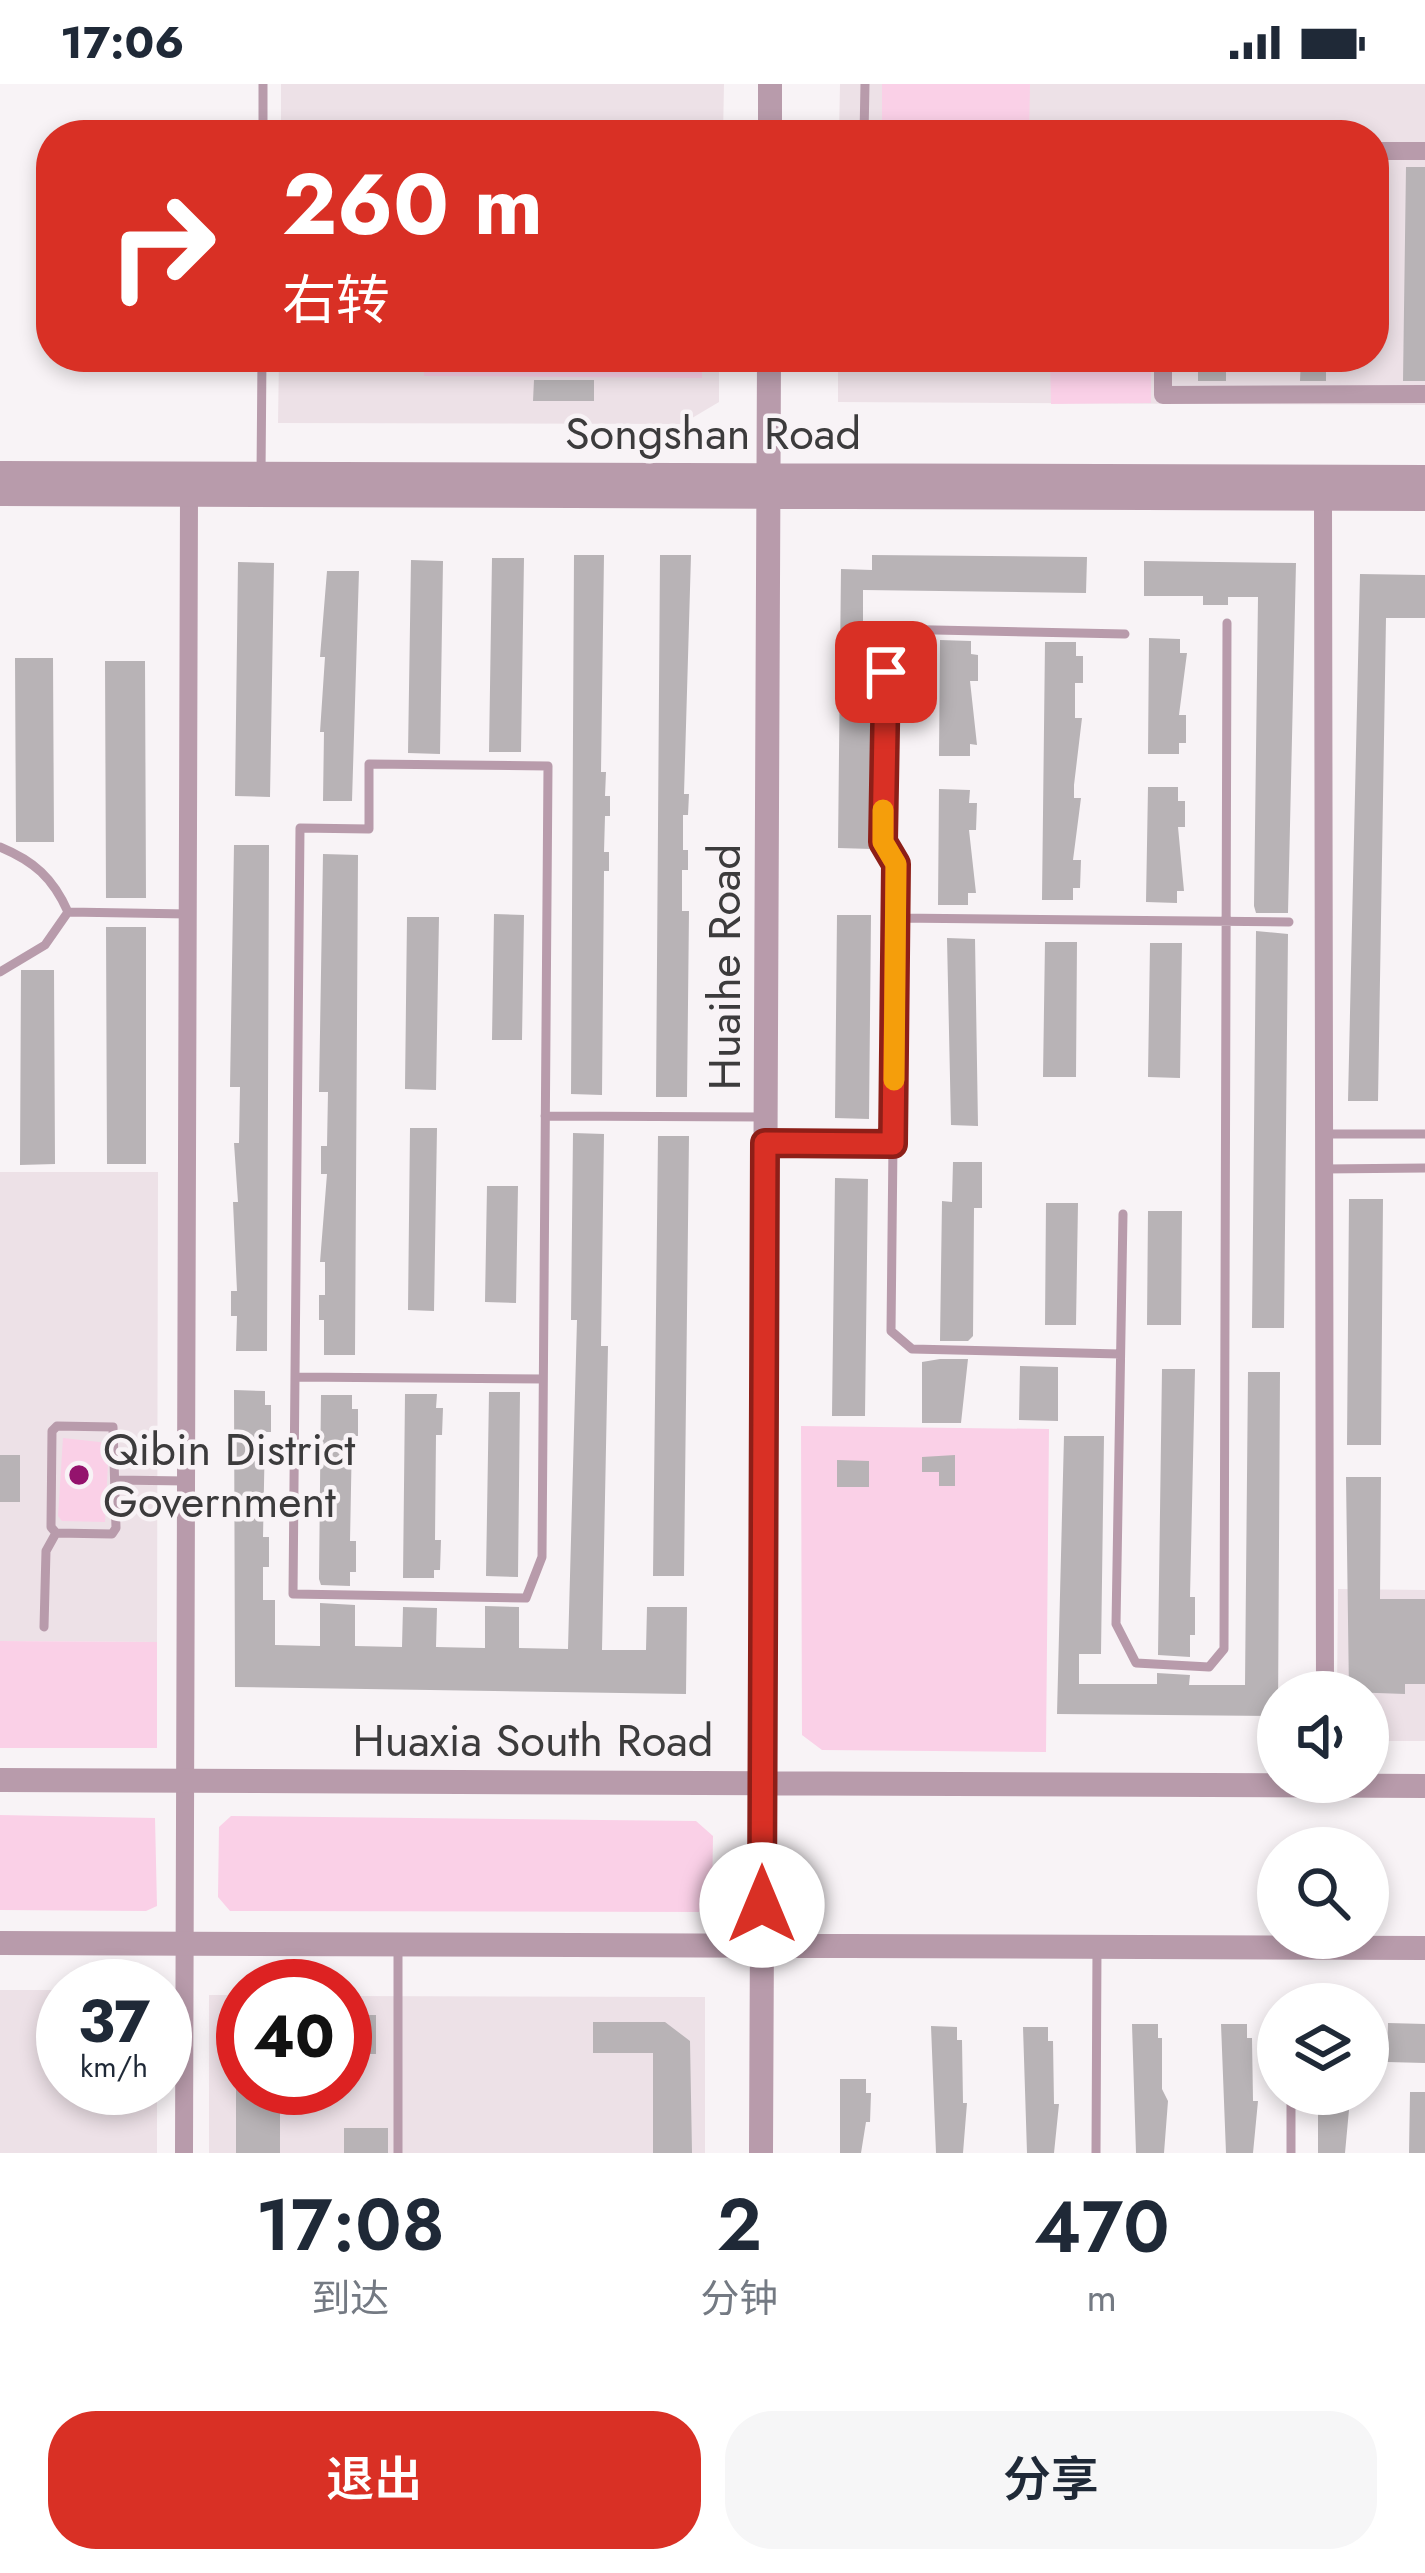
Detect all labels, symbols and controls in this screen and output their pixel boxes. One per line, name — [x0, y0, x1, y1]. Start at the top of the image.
text: 17:06 — [60, 10, 184, 75]
text: 260 m — [282, 144, 543, 266]
icon: right — [84, 168, 240, 324]
text: 右转 — [282, 261, 390, 339]
street label: Songshan Road — [565, 401, 861, 466]
pin — [835, 621, 937, 723]
icon: arrive — [853, 639, 919, 705]
street label: Huaihe Road — [692, 844, 757, 1090]
place label: Qibin District Government — [103, 1417, 356, 1534]
marker: Qibin District Government — [66, 1462, 92, 1488]
map controls — [1257, 1671, 1389, 2115]
button: sound — [1257, 1671, 1389, 1803]
street label: Huaxia South Road — [352, 1708, 714, 1773]
button: search — [1257, 1827, 1389, 1959]
position arrow — [699, 1842, 825, 1968]
speed limit sign: 40 — [216, 1959, 372, 2115]
text: 37 — [78, 1978, 150, 2065]
button: layers — [1257, 1983, 1389, 2115]
text: km/h — [80, 2045, 148, 2088]
text: 17:08 — [255, 2173, 445, 2277]
text: 2 — [717, 2173, 762, 2277]
text: 470 — [1034, 2175, 1170, 2279]
text: m — [1086, 2269, 1117, 2326]
text: 到达 — [311, 2270, 389, 2327]
text: 分钟 — [700, 2270, 778, 2327]
button: 退出 — [48, 2411, 701, 2549]
button: 分享 — [725, 2411, 1377, 2549]

